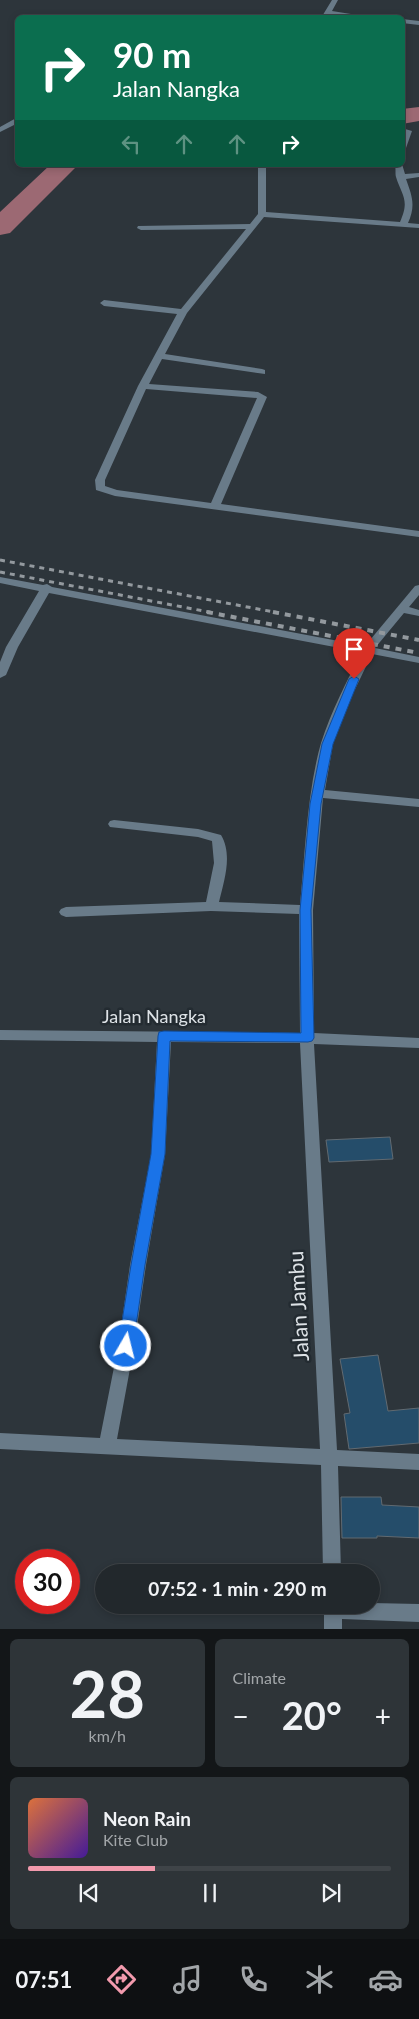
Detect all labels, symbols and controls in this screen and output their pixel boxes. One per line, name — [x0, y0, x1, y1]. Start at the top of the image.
text: 90 m — [113, 33, 191, 75]
icon: right — [30, 35, 95, 100]
text: Jalan Nangka — [113, 75, 240, 102]
icon: left — [117, 130, 145, 158]
icon: ahead — [170, 130, 198, 158]
icon: ahead — [223, 130, 251, 158]
icon: right — [276, 130, 304, 158]
pin — [333, 628, 375, 679]
icon: arrive — [340, 635, 368, 663]
street label: Jalan Nangka — [102, 1005, 206, 1027]
street label: Jalan Jambu — [282, 1250, 313, 1362]
position arrow — [99, 1319, 151, 1371]
speed limit sign: 30 — [15, 1549, 80, 1614]
text: 07:52 · 1 min · 290 m — [148, 1577, 327, 1600]
text: 28 — [70, 1654, 145, 1732]
text: Climate — [233, 1668, 286, 1687]
text: 20° — [282, 1692, 342, 1738]
text: − — [233, 1699, 249, 1733]
text: + — [375, 1699, 391, 1733]
text: km/h — [89, 1726, 126, 1745]
text: Neon Rain — [103, 1807, 191, 1830]
text: Kite Club — [103, 1830, 168, 1849]
icon: previous — [75, 1879, 103, 1907]
icon: pause — [196, 1879, 224, 1907]
icon: next — [317, 1879, 345, 1907]
icon: directions — [104, 1962, 139, 1997]
icon: music — [170, 1962, 205, 1997]
icon: phone — [236, 1962, 271, 1997]
icon: climate — [302, 1962, 337, 1997]
icon: car — [368, 1962, 403, 1997]
text: 07:51 — [16, 1966, 72, 1993]

